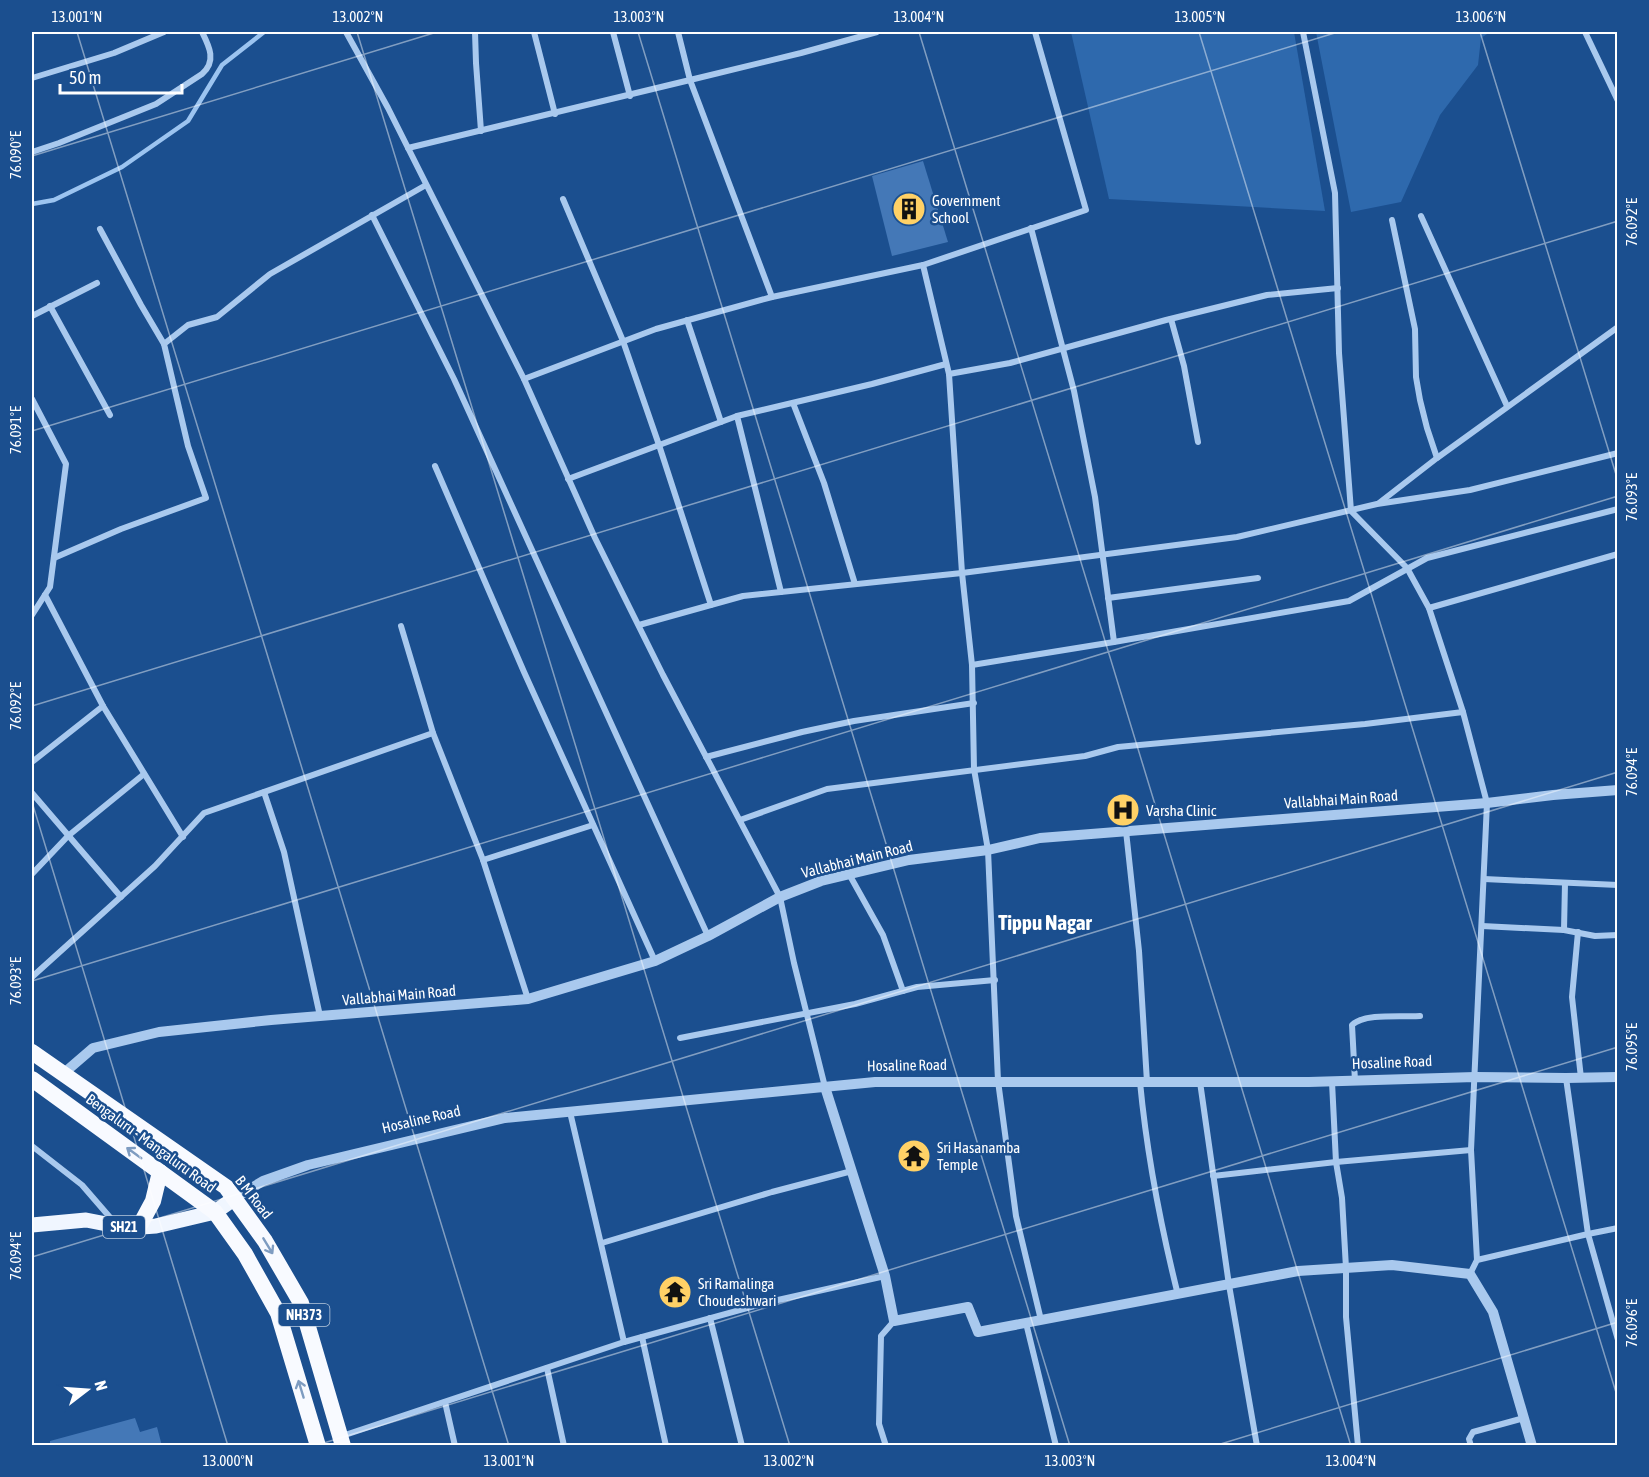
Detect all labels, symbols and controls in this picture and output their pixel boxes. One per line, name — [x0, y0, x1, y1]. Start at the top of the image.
text: 13.001°N — [52, 8, 102, 25]
text: 13.002°N — [333, 8, 383, 25]
text: 13.003°N — [614, 8, 664, 25]
text: 13.004°N — [894, 8, 944, 25]
text: 13.005°N — [1175, 8, 1225, 25]
text: 13.006°N — [1456, 8, 1506, 25]
scale bar — [60, 57, 182, 95]
text: 50 m — [69, 67, 101, 88]
text: 76.090°E — [7, 130, 24, 179]
building icon: Government School — [891, 191, 927, 227]
place label: Government School — [932, 192, 1001, 226]
text: 76.092°E — [1623, 197, 1640, 246]
text: 76.091°E — [7, 405, 24, 454]
text: 76.093°E — [1623, 472, 1640, 521]
text: 76.092°E — [7, 681, 24, 730]
text: 76.094°E — [1623, 747, 1640, 796]
street label: Vallabhai Main Road — [1283, 787, 1399, 811]
hospital icon: Varsha Clinic — [1105, 792, 1141, 828]
place label: Varsha Clinic — [1146, 802, 1217, 819]
street label: Vallabhai Main Road — [800, 837, 914, 881]
district label: Tippu Nagar — [998, 910, 1092, 934]
text: 76.093°E — [7, 956, 24, 1005]
street label: Vallabhai Main Road — [341, 982, 457, 1008]
text: 76.095°E — [1623, 1022, 1640, 1071]
street label: Hosaline Road — [1352, 1052, 1432, 1072]
street label: Hosaline Road — [867, 1056, 947, 1074]
street label: Bengaluru - Mangaluru Road — [83, 1090, 219, 1196]
street label: Hosaline Road — [380, 1102, 462, 1136]
temple icon: Sri Hasanamba Temple — [896, 1138, 932, 1174]
place label: Sri Hasanamba Temple — [937, 1139, 1020, 1173]
one-way arrow — [126, 1147, 142, 1159]
street label: B M Road — [232, 1172, 276, 1222]
road number: SH21 — [103, 1216, 145, 1238]
text: 76.094°E — [7, 1231, 24, 1280]
one-way arrow — [262, 1237, 274, 1254]
temple icon: Sri Ramalinga Choudeshwari — [657, 1274, 693, 1310]
place label: Sri Ramalinga Choudeshwari — [698, 1275, 776, 1309]
text: 76.096°E — [1623, 1298, 1640, 1347]
road number: NH373 — [278, 1304, 330, 1326]
north arrow — [57, 1360, 117, 1420]
text: N — [91, 1378, 111, 1393]
one-way arrow — [295, 1380, 306, 1399]
text: 13.000°N — [203, 1452, 253, 1469]
text: 13.001°N — [484, 1452, 534, 1469]
text: 13.002°N — [764, 1452, 814, 1469]
text: 13.003°N — [1045, 1452, 1095, 1469]
text: 13.004°N — [1326, 1452, 1376, 1469]

